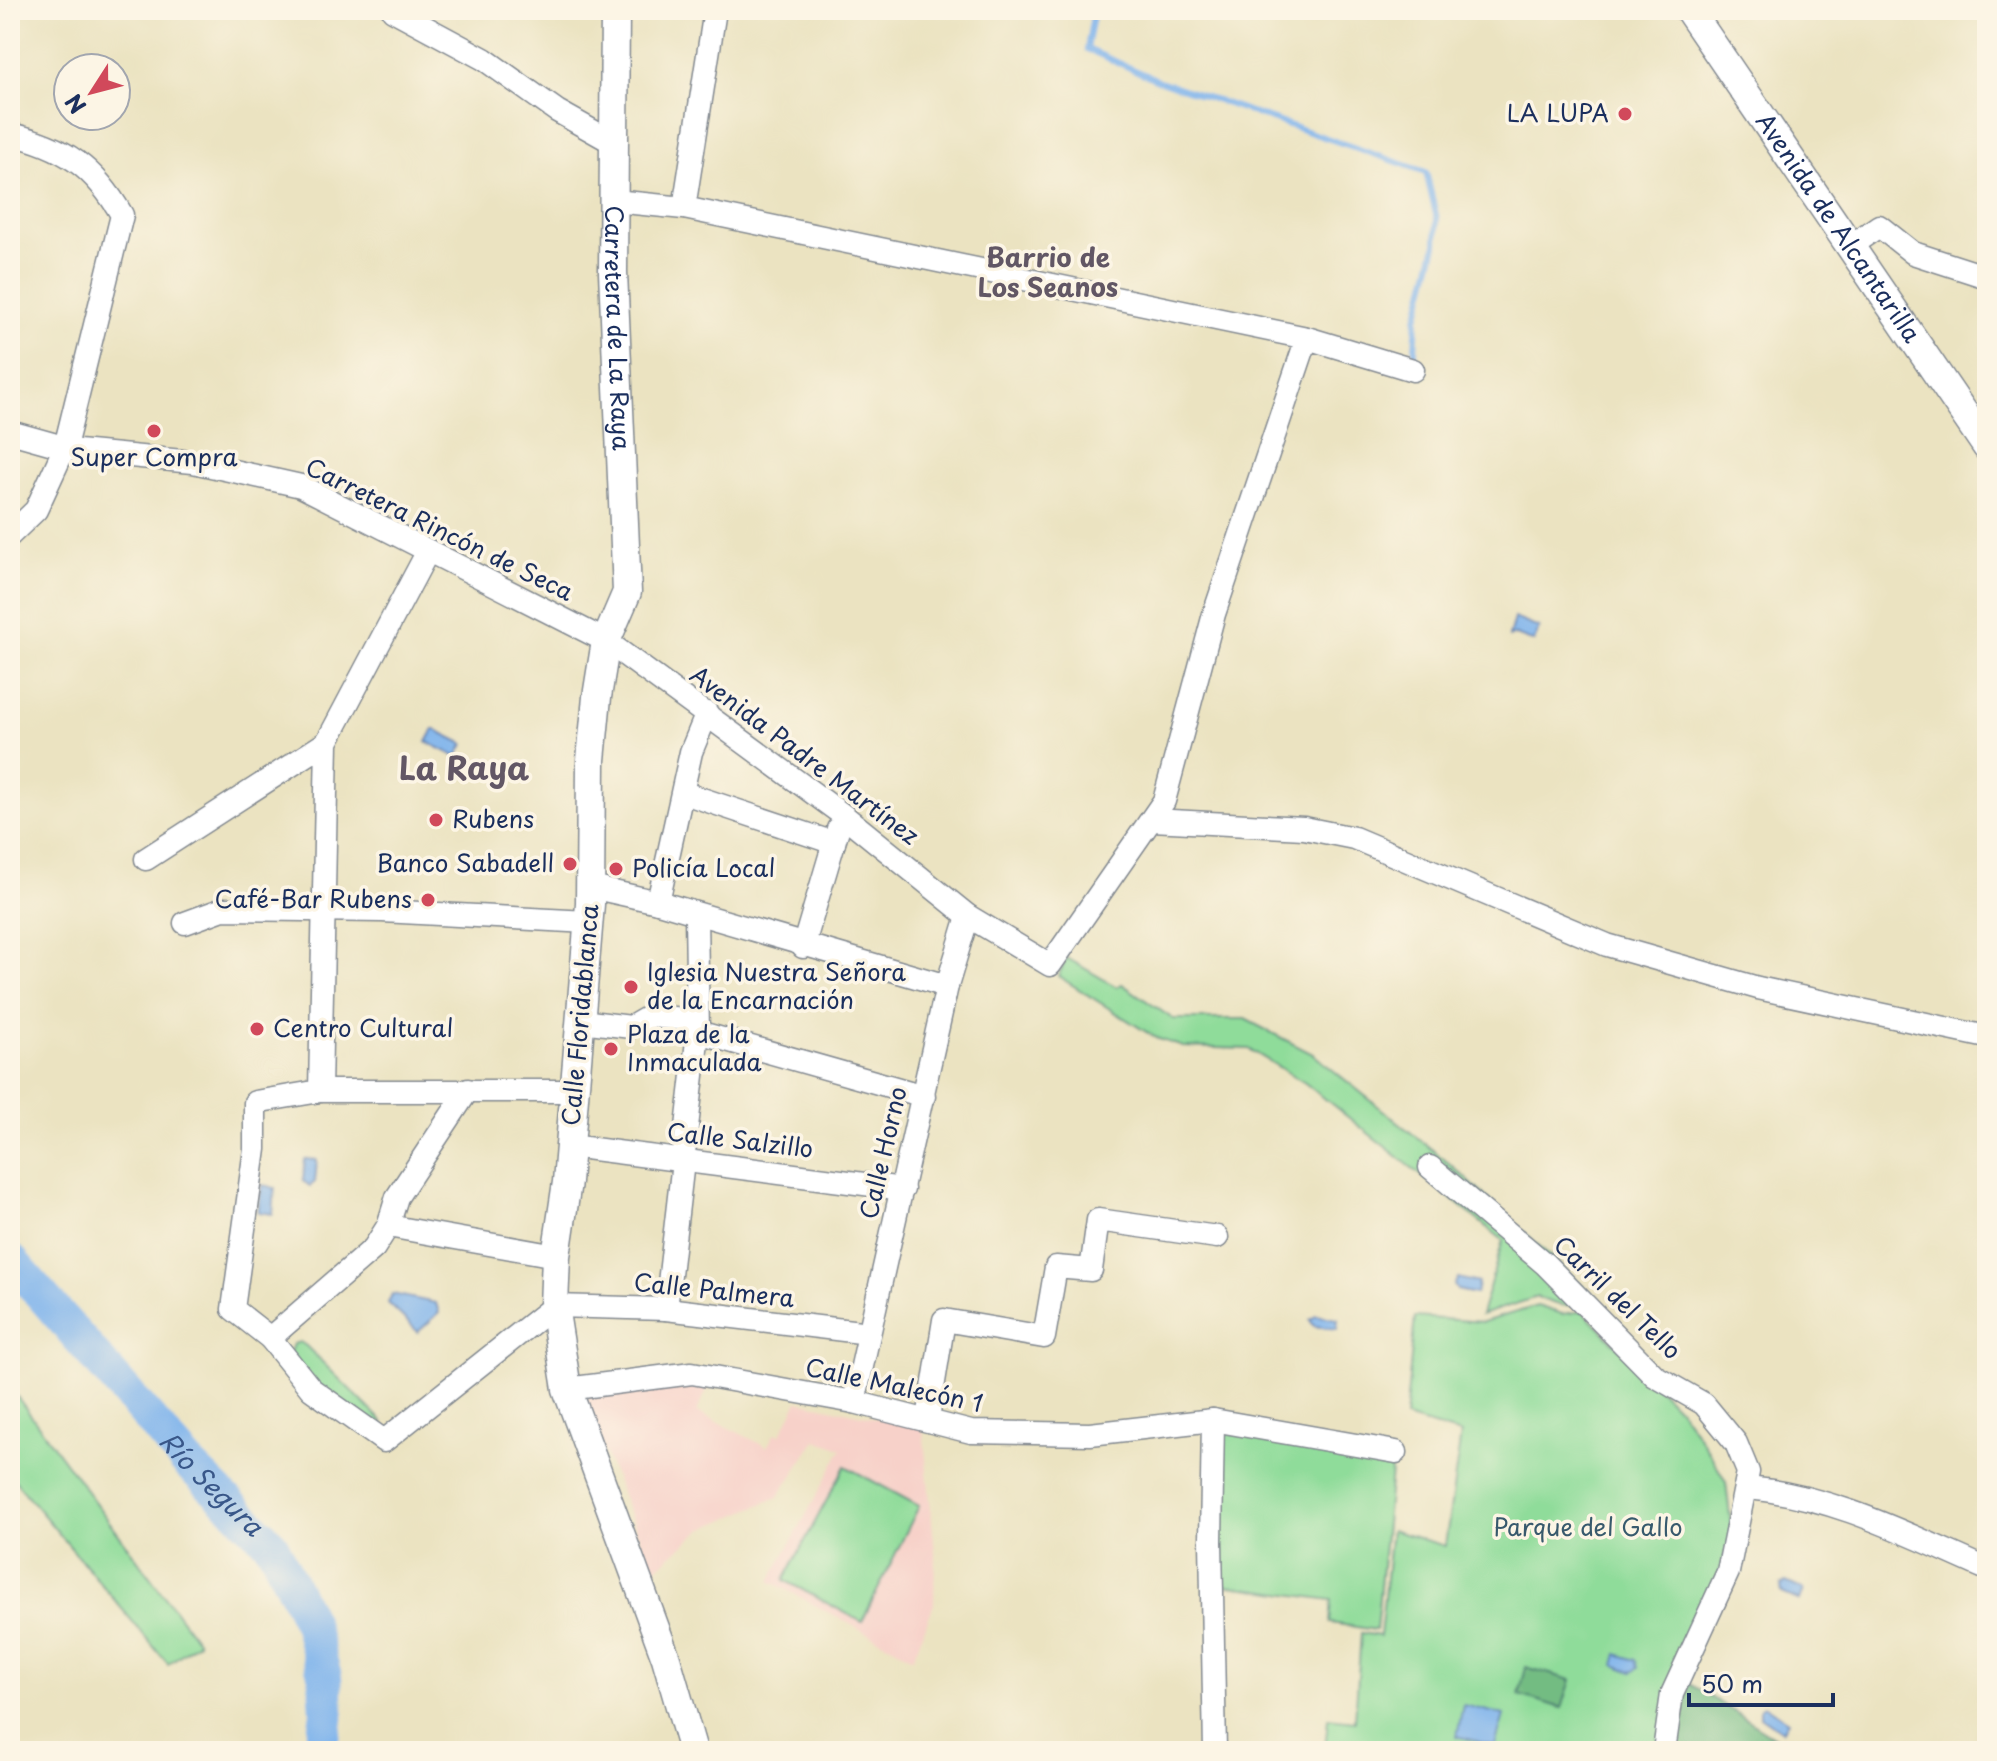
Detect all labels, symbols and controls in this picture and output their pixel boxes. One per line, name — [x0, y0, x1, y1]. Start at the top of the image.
north arrow — [52, 52, 132, 132]
text: N — [56, 88, 93, 121]
place label: LA LUPA — [1507, 94, 1609, 130]
marker: LA LUPA — [1616, 105, 1634, 123]
street label: Avenida de Alcantarilla — [1748, 105, 1931, 349]
street label: Carretera de La Raya — [597, 205, 641, 451]
district label: Barrio de Los Seanos — [978, 237, 1118, 306]
marker: Super Compra — [145, 422, 163, 440]
place label: Super Compra — [70, 438, 238, 474]
street label: Carretera Rincón de Seca — [300, 448, 580, 609]
street label: Avenida Padre Martínez — [683, 656, 927, 853]
district label: La Raya — [399, 743, 529, 791]
place label: Rubens — [452, 800, 534, 836]
marker: Rubens — [427, 811, 445, 829]
place label: Banco Sabadell — [376, 844, 554, 880]
place label: Policía Local — [632, 849, 775, 885]
marker: Banco Sabadell — [561, 855, 579, 873]
marker: Policía Local — [607, 860, 625, 878]
place label: Café-Bar Rubens — [215, 880, 412, 916]
marker: Café-Bar Rubens — [419, 891, 437, 909]
street label: Calle Floridablanca — [551, 902, 607, 1127]
place label: Iglesia Nuestra Señora de la Encarnación — [647, 953, 906, 1017]
marker: Iglesia Nuestra Señora de la Encarnación — [622, 978, 640, 996]
place label: Centro Cultural — [273, 1009, 453, 1045]
place label: Plaza de la Inmaculada — [627, 1015, 762, 1079]
marker: Centro Cultural — [248, 1020, 266, 1038]
marker: Plaza de la Inmaculada — [602, 1040, 620, 1058]
street label: Calle Horno — [849, 1083, 915, 1222]
street label: Calle Salzillo — [665, 1112, 815, 1166]
street label: Carril del Tello — [1547, 1226, 1690, 1367]
street label: Calle Palmera — [632, 1263, 797, 1315]
street label: Calle Malecón 1 — [802, 1348, 987, 1420]
water label: Río Segura — [151, 1422, 274, 1545]
park label: Parque del Gallo — [1494, 1508, 1682, 1544]
scale bar — [1689, 1657, 1833, 1707]
text: 50 m — [1701, 1665, 1763, 1701]

